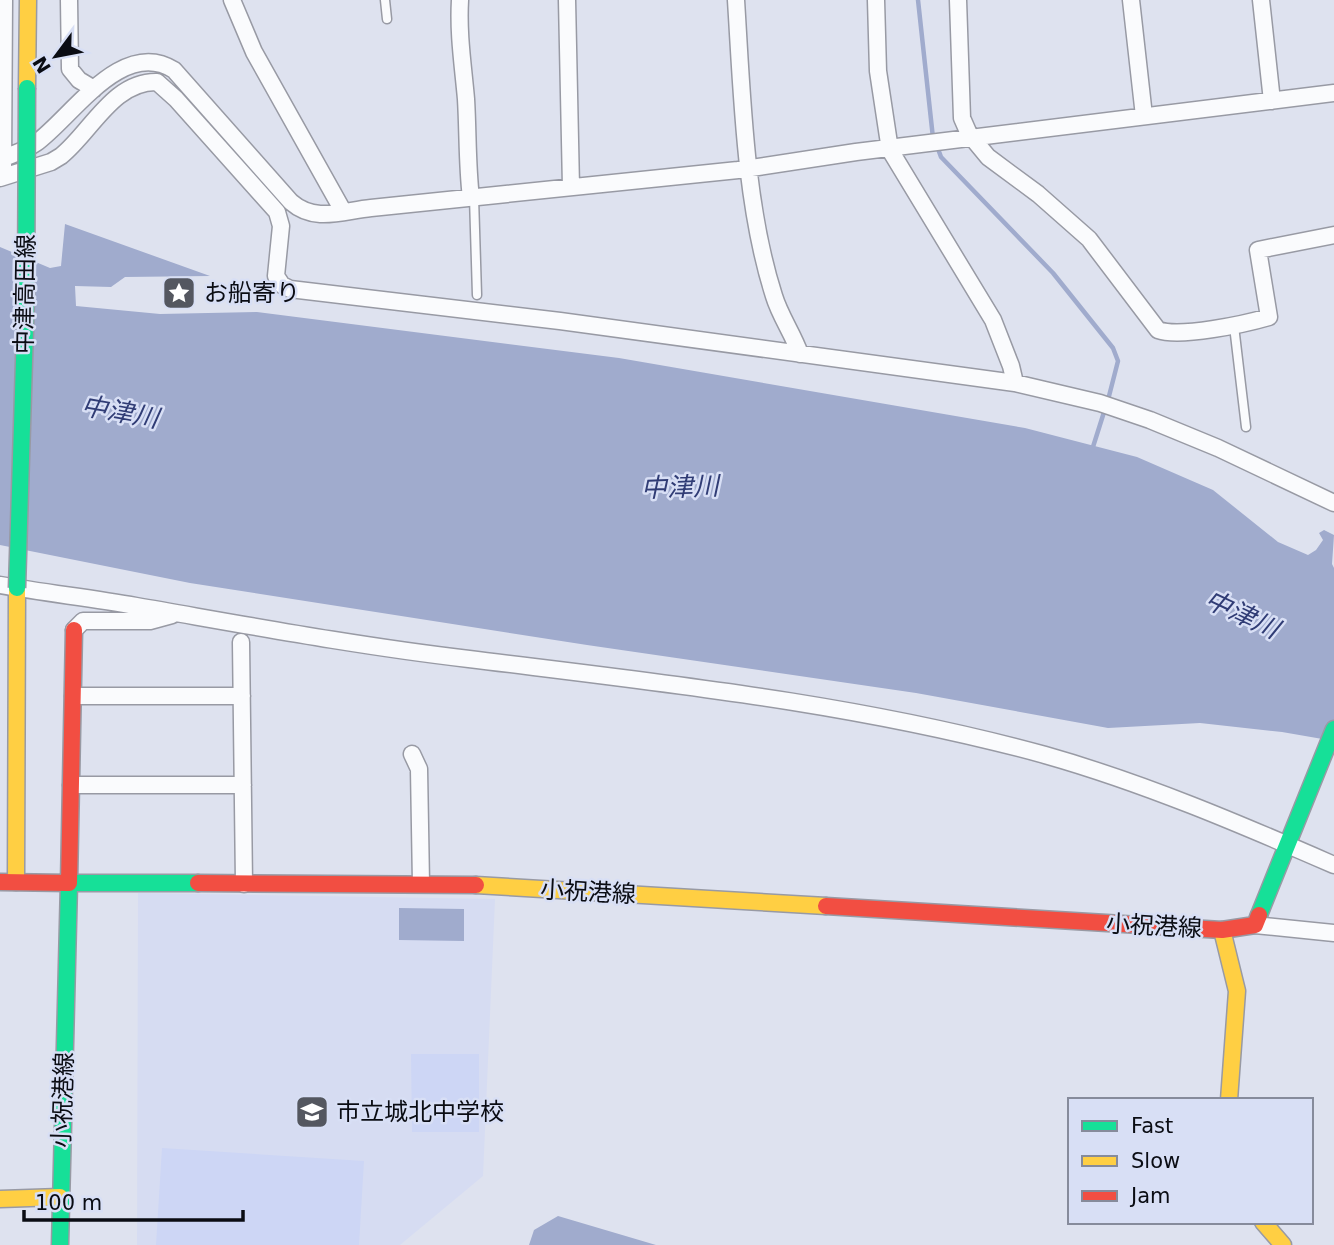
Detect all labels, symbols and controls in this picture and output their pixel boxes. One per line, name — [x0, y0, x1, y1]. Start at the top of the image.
north arrow — [21, 21, 91, 91]
text: N — [28, 52, 55, 78]
street label: 中津高田線 — [10, 234, 40, 354]
place icon: お船寄り — [160, 274, 198, 312]
place label: お船寄り — [204, 279, 300, 307]
water label: 中津川 — [79, 390, 164, 434]
water label: 中津川 — [640, 471, 722, 503]
water label: 中津川 — [1200, 584, 1286, 645]
street label: 小祝港線 — [539, 876, 637, 908]
street label: 小祝港線 — [1105, 910, 1203, 942]
street label: 小祝港線 — [47, 1052, 79, 1148]
school or university icon: 市立城北中学校 — [293, 1093, 331, 1131]
place label: 市立城北中学校 — [336, 1098, 504, 1126]
legend — [1068, 1098, 1313, 1224]
text: Fast — [1131, 1114, 1173, 1138]
text: Slow — [1131, 1149, 1180, 1173]
scale bar — [24, 1178, 243, 1222]
text: Jam — [1129, 1184, 1171, 1208]
text: 100 m — [35, 1191, 102, 1215]

